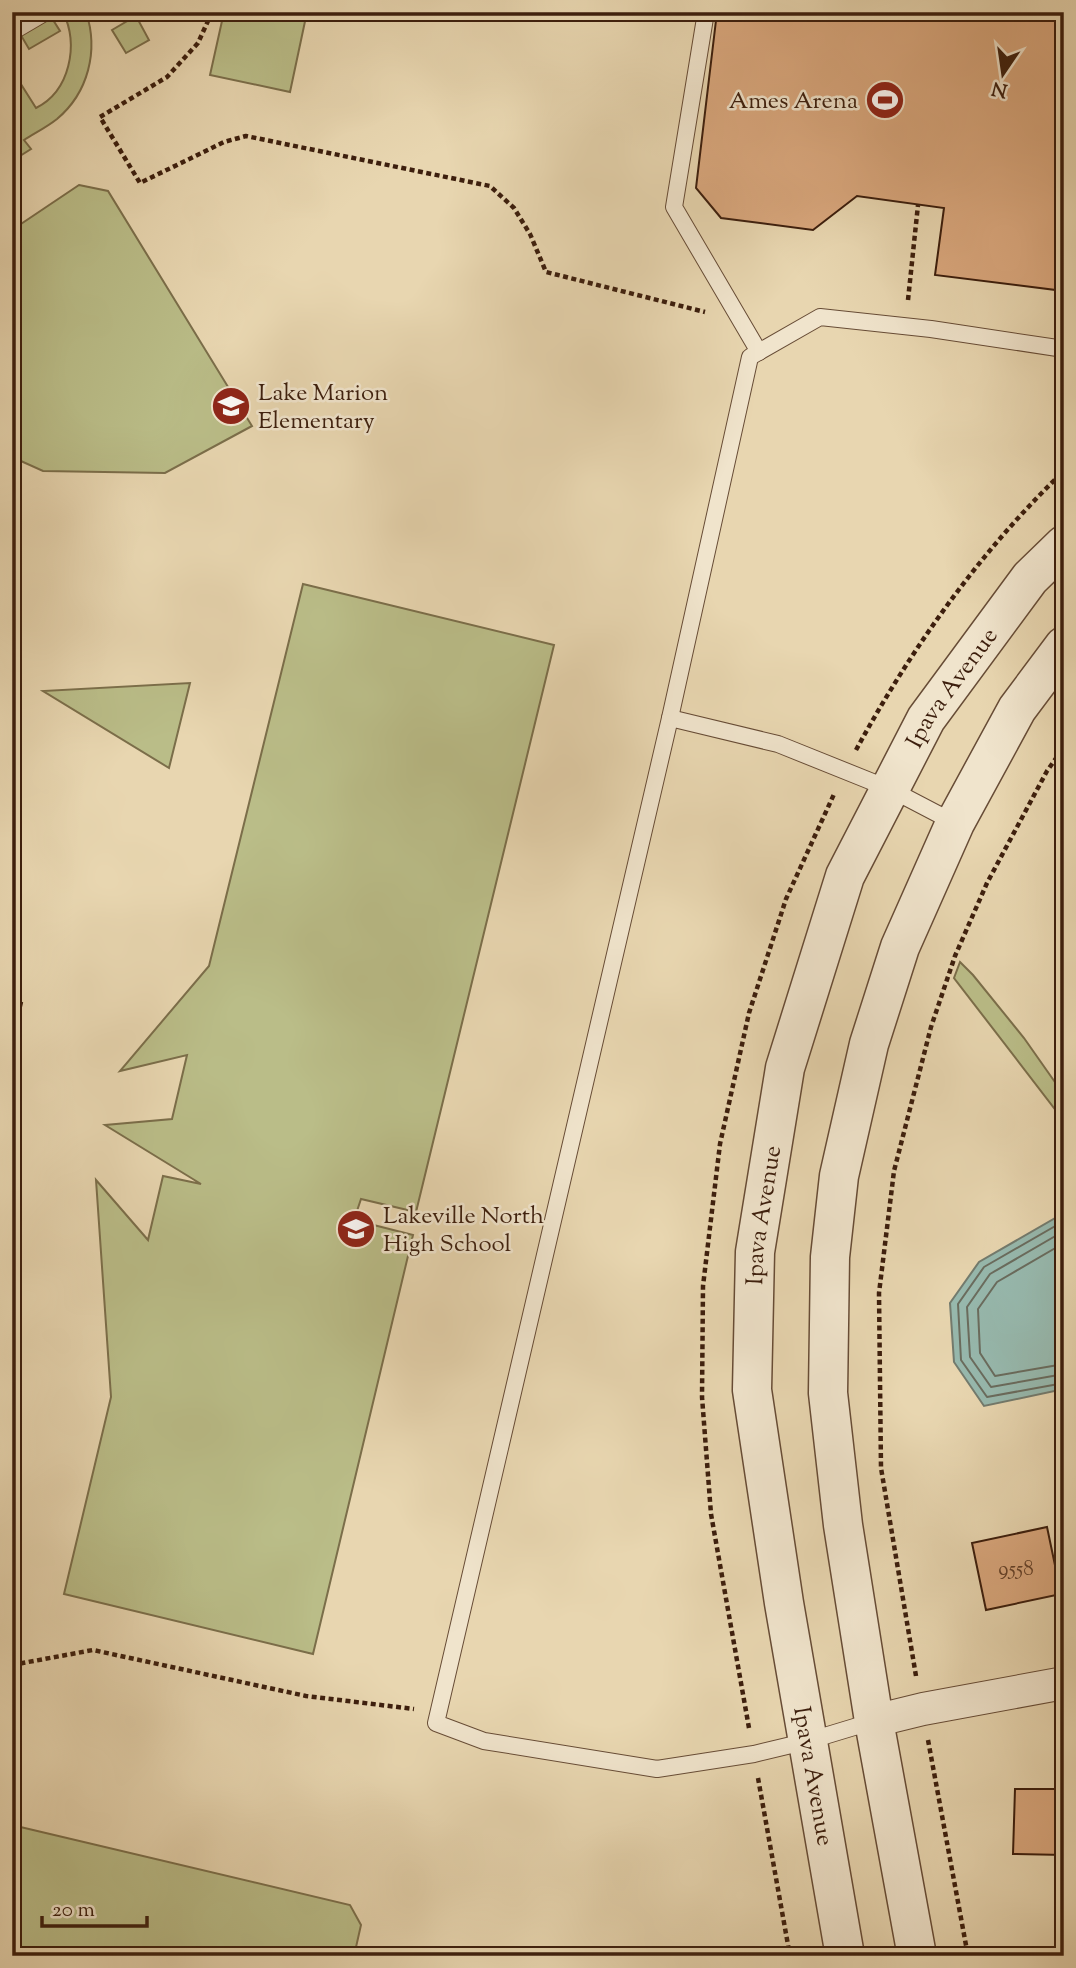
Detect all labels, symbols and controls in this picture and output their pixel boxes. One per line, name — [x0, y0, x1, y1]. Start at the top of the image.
north arrow — [968, 38, 1038, 108]
text: N — [989, 73, 1010, 103]
sports icon: Ames Arena — [864, 79, 906, 121]
place label: Ames Arena — [729, 85, 858, 119]
place label: Lake Marion Elementary — [258, 377, 388, 439]
school or university icon: Lake Marion Elementary — [210, 385, 252, 427]
street label: Ipava Avenue — [899, 621, 1007, 755]
street label: Ipava Avenue — [739, 1143, 791, 1286]
place label: Lakeville North High School — [383, 1200, 544, 1262]
school or university icon: Lakeville North High School — [335, 1208, 377, 1250]
house number: 9558 — [998, 1555, 1034, 1585]
street label: Ipava Avenue — [783, 1704, 841, 1849]
scale bar — [42, 1884, 147, 1928]
text: 20 m — [52, 1896, 95, 1926]

